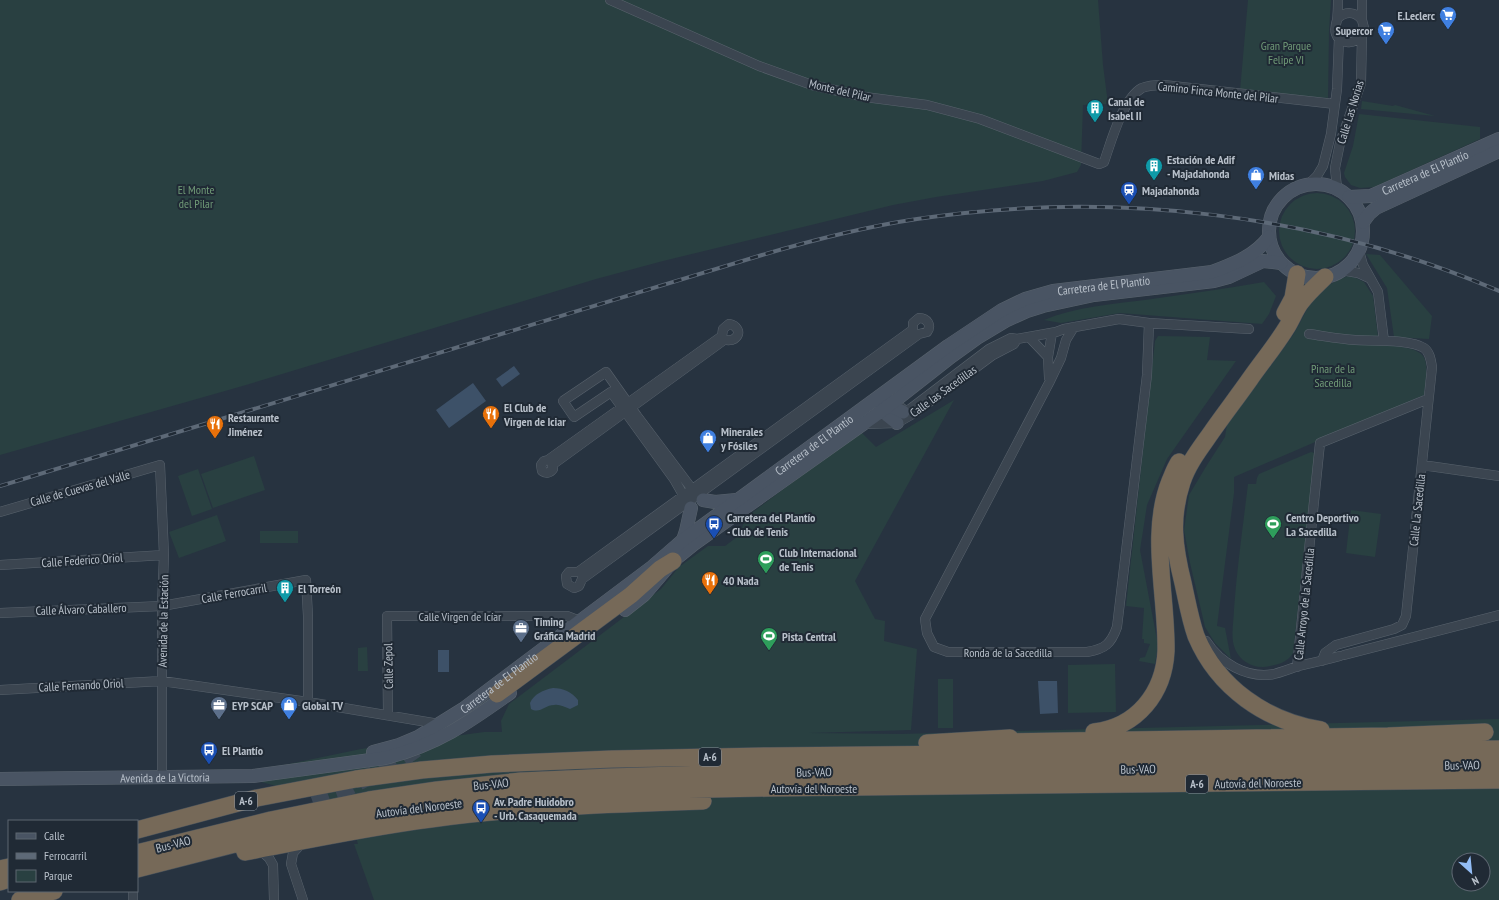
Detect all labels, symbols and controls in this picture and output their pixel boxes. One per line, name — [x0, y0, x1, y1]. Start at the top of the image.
supermarket icon: E.Leclerc — [1438, 5, 1458, 30]
place label: E.Leclerc — [1397, 8, 1436, 23]
supermarket icon: Supercor — [1376, 20, 1396, 45]
place label: Supercor — [1335, 23, 1373, 38]
park label: Gran Parque Felipe VI — [1261, 38, 1311, 67]
street label: Monte del Pilar — [808, 76, 873, 105]
street label: Camino Finca Monte del Pilar — [1157, 78, 1280, 106]
street label: Calle Las Norias — [1333, 78, 1367, 146]
place label: Canal de Isabel II — [1108, 94, 1145, 123]
building icon: Canal de Isabel II — [1085, 98, 1105, 123]
street label: Carretera de El Plantío — [1379, 146, 1470, 198]
place label: Estación de Adif - Majadahonda — [1167, 152, 1235, 181]
building icon: Estación de Adif - Majadahonda — [1144, 156, 1164, 181]
shop icon: Midas — [1246, 165, 1266, 190]
place label: Midas — [1269, 168, 1294, 183]
station icon: Majadahonda — [1119, 180, 1139, 205]
park label: El Monte del Pilar — [178, 182, 214, 211]
place label: Majadahonda — [1142, 183, 1199, 198]
street label: Carretera de El Plantío — [1056, 272, 1151, 298]
park label: Pinar de la Sacedilla — [1311, 361, 1355, 390]
street label: Calle las Sacedillas — [907, 362, 979, 420]
place label: El Club de Virgen de Iciar — [503, 400, 566, 429]
restaurant icon: El Club de Virgen de Iciar — [481, 404, 501, 429]
place label: Restaurante Jiménez — [227, 410, 279, 439]
street label: Carretera de El Plantío — [772, 411, 856, 478]
restaurant icon: Restaurante Jiménez — [205, 414, 225, 439]
place label: Minerales y Fósiles — [720, 424, 763, 453]
shop icon: Minerales y Fósiles — [698, 428, 718, 453]
street label: Calle de Cuevas del Valle — [28, 467, 132, 509]
street label: Calle La Sacedilla — [1406, 473, 1428, 547]
place label: Carretera del Plantío - Club de Tenis — [727, 510, 816, 539]
place label: Centro Deportivo La Sacedilla — [1286, 510, 1359, 539]
bus stop icon: Carretera del Plantío - Club de Tenis — [704, 514, 724, 539]
sports icon: Centro Deportivo La Sacedilla — [1263, 514, 1283, 539]
place label: Club Internacional de Tenis — [779, 545, 857, 574]
street label: Calle Arroyo de la Sacedilla — [1291, 547, 1317, 661]
sports icon: Club Internacional de Tenis — [756, 549, 776, 574]
street label: Calle Federico Oriol — [41, 550, 123, 570]
restaurant icon: 40 Nada — [700, 570, 720, 595]
place label: 40 Nada — [723, 573, 759, 588]
street label: Avenida de la Estación — [155, 574, 171, 668]
building icon: El Torreón — [275, 578, 295, 603]
street label: Calle Ferrocarril — [200, 580, 268, 606]
place label: El Torreón — [298, 581, 341, 596]
street label: Calle Álvaro Caballero — [35, 600, 127, 618]
street label: Calle Virgen de Icíar — [419, 609, 502, 624]
place label: Timing Gráfica Madrid — [534, 614, 595, 643]
office icon: Timing Gráfica Madrid — [511, 618, 531, 643]
sports icon: Pista Central — [759, 626, 779, 651]
place label: Pista Central — [782, 629, 836, 644]
street label: Calle Zepol — [380, 643, 396, 689]
street label: Ronda de la Sacedilla — [964, 645, 1052, 660]
street label: Carretera de El Plantío — [457, 648, 540, 716]
street label: Calle Fernando Oriol — [38, 675, 124, 695]
office icon: EYP SCAP — [209, 695, 229, 720]
shop icon: Global TV — [279, 695, 299, 720]
place label: EYP SCAP — [232, 698, 273, 713]
place label: Global TV — [302, 698, 344, 713]
bus stop icon: El Plantío — [199, 740, 219, 765]
place label: El Plantío — [222, 743, 264, 758]
road number: A-6 — [699, 748, 721, 766]
street label: Bus-VAO — [1444, 757, 1480, 773]
street label: Bus-VAO — [1120, 761, 1156, 777]
street label: Bus-VAO — [796, 764, 832, 780]
street label: Avenida de la Victoria — [120, 769, 210, 785]
street label: Bus-VAO — [473, 775, 510, 793]
road number: A-6 — [1186, 775, 1208, 793]
street label: Autovía del Noroeste — [1215, 775, 1301, 791]
street label: Autovía del Noroeste — [771, 781, 857, 796]
road number: A-6 — [235, 792, 257, 810]
place label: Av. Padre Huidobro - Urb. Casaquemada — [493, 794, 577, 823]
street label: Autovía del Noroeste — [375, 795, 463, 821]
bus stop icon: Av. Padre Huidobro - Urb. Casaquemada — [471, 798, 491, 823]
legend — [8, 820, 138, 892]
text: Calle — [44, 828, 65, 843]
street label: Bus-VAO — [154, 832, 192, 856]
text: Ferrocarril — [44, 848, 87, 863]
north arrow — [1451, 852, 1491, 892]
text: Parque — [44, 868, 73, 883]
text: N — [1470, 873, 1481, 889]

